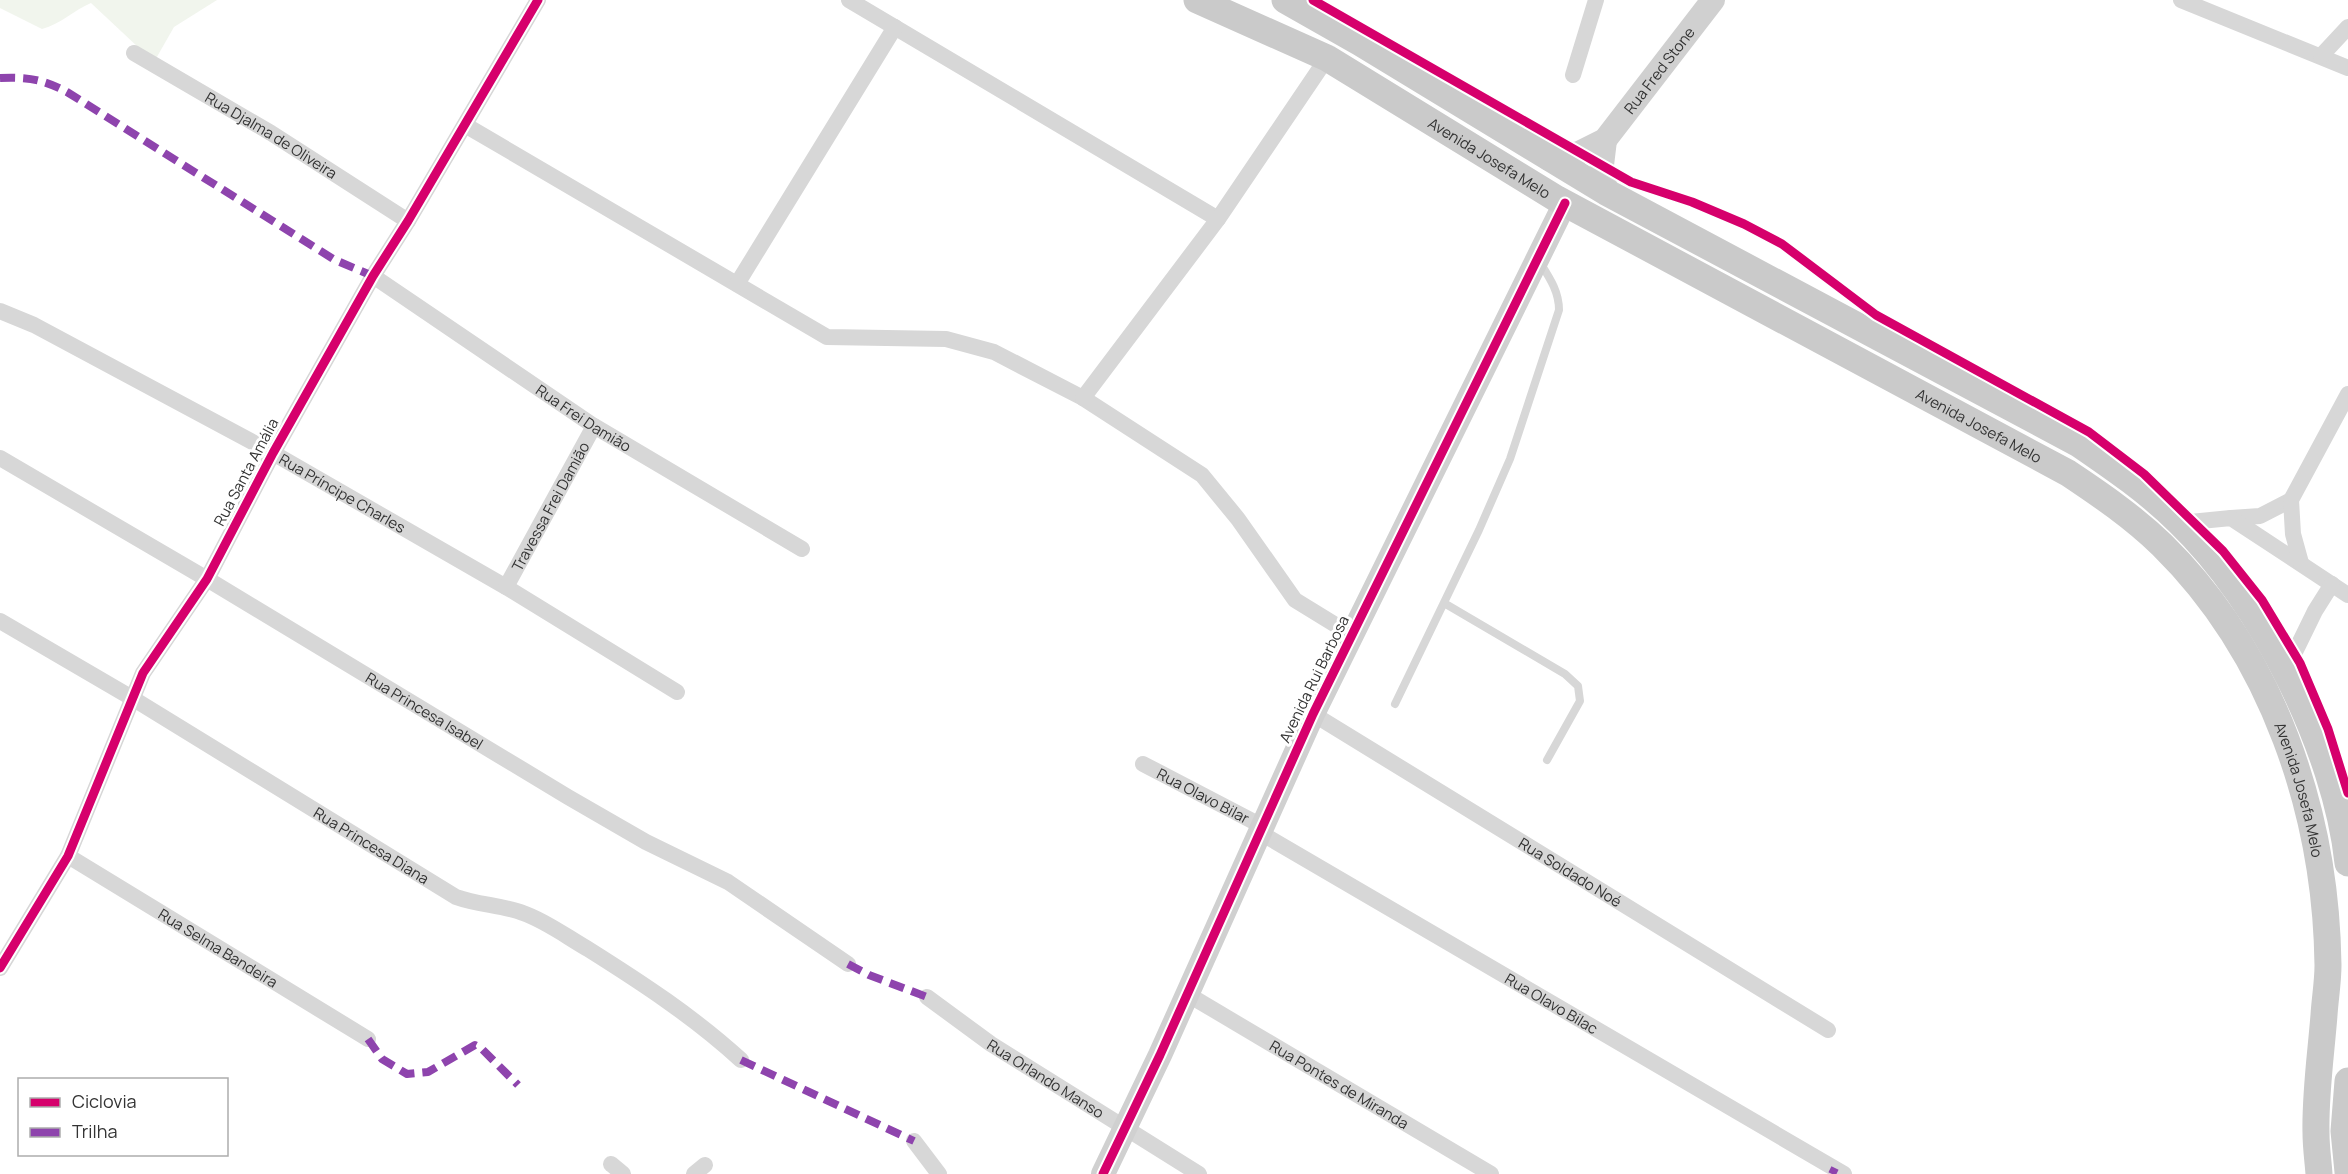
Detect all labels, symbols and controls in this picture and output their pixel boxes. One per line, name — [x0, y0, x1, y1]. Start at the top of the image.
street label: Rua Fred Stone — [1619, 22, 1699, 118]
street label: Rua Djalma de Oliveira — [202, 87, 341, 183]
street label: Avenida Josefa Melo — [1424, 112, 1555, 203]
street label: Rua Frei Damião — [532, 379, 635, 456]
street label: Avenida Josefa Melo — [1912, 383, 2046, 468]
street label: Rua Santa Amália — [209, 414, 283, 530]
street label: Travessa Frei Damião — [506, 438, 594, 575]
street label: Rua Príncipe Charles — [275, 448, 410, 538]
street label: Avenida Rui Barbosa — [1274, 612, 1354, 746]
street label: Rua Princesa Isabel — [362, 667, 487, 754]
street label: Avenida Josefa Melo — [2270, 719, 2328, 859]
street label: Rua Olavo Bilar — [1154, 763, 1254, 828]
street label: Rua Princesa Diana — [310, 802, 433, 889]
street label: Rua Soldado Noé — [1515, 832, 1626, 912]
street label: Rua Selma Bandeira — [155, 903, 282, 992]
street label: Rua Olavo Bilac — [1501, 968, 1602, 1038]
street label: Rua Orlando Manso — [983, 1034, 1108, 1123]
street label: Rua Pontes de Miranda — [1266, 1035, 1413, 1134]
legend — [18, 1078, 228, 1156]
text: Ciclovia — [72, 1089, 137, 1113]
text: Trilha — [72, 1119, 117, 1143]

